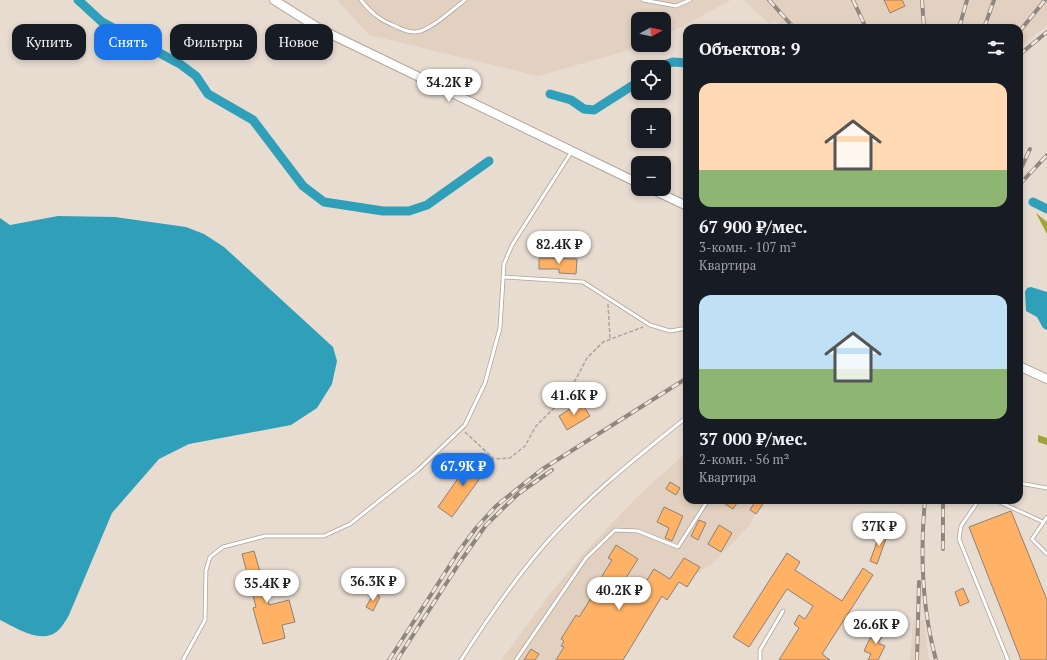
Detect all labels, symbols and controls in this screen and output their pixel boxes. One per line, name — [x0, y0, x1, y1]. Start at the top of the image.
north arrow — [631, 12, 671, 52]
map controls — [631, 12, 671, 196]
chip: Купить — [12, 24, 86, 60]
chip: Снять — [94, 24, 162, 60]
chip: Фильтры — [170, 24, 257, 60]
chip: Новое — [265, 24, 333, 60]
text: Объектов: 9 — [699, 37, 800, 60]
icon: filters — [985, 37, 1007, 59]
button: locate — [631, 60, 671, 100]
pin: 34.2K ₽ — [412, 69, 486, 103]
text: 34.2K ₽ — [426, 73, 472, 91]
button: + — [631, 108, 671, 148]
icon: home — [817, 109, 889, 181]
button: − — [631, 156, 671, 196]
text: 67 900 ₽/мес. — [699, 215, 808, 238]
pin: 82.4K ₽ — [522, 231, 596, 265]
text: 82.4K ₽ — [536, 235, 582, 253]
text: 3-комн. · 107 m² — [699, 238, 796, 256]
text: Квартира — [699, 256, 756, 274]
icon: home — [817, 321, 889, 393]
pin: 41.6K ₽ — [537, 382, 611, 416]
text: 41.6K ₽ — [551, 386, 597, 404]
text: 37 000 ₽/мес. — [699, 427, 808, 450]
text: 2-комн. · 56 m² — [699, 450, 789, 468]
pin: 67.9K ₽ — [426, 453, 500, 487]
text: 67.9K ₽ — [440, 457, 486, 475]
text: Квартира — [699, 468, 756, 486]
pin: 37K ₽ — [851, 513, 907, 547]
text: 37K ₽ — [862, 517, 896, 535]
pin: 36.3K ₽ — [336, 568, 410, 602]
pin: 35.4K ₽ — [230, 570, 304, 604]
text: 36.3K ₽ — [350, 572, 396, 590]
text: 35.4K ₽ — [244, 574, 290, 592]
pin: 40.2K ₽ — [582, 577, 656, 611]
text: 40.2K ₽ — [596, 581, 642, 599]
pin: 26.6K ₽ — [839, 611, 913, 645]
text: 26.6K ₽ — [853, 615, 899, 633]

